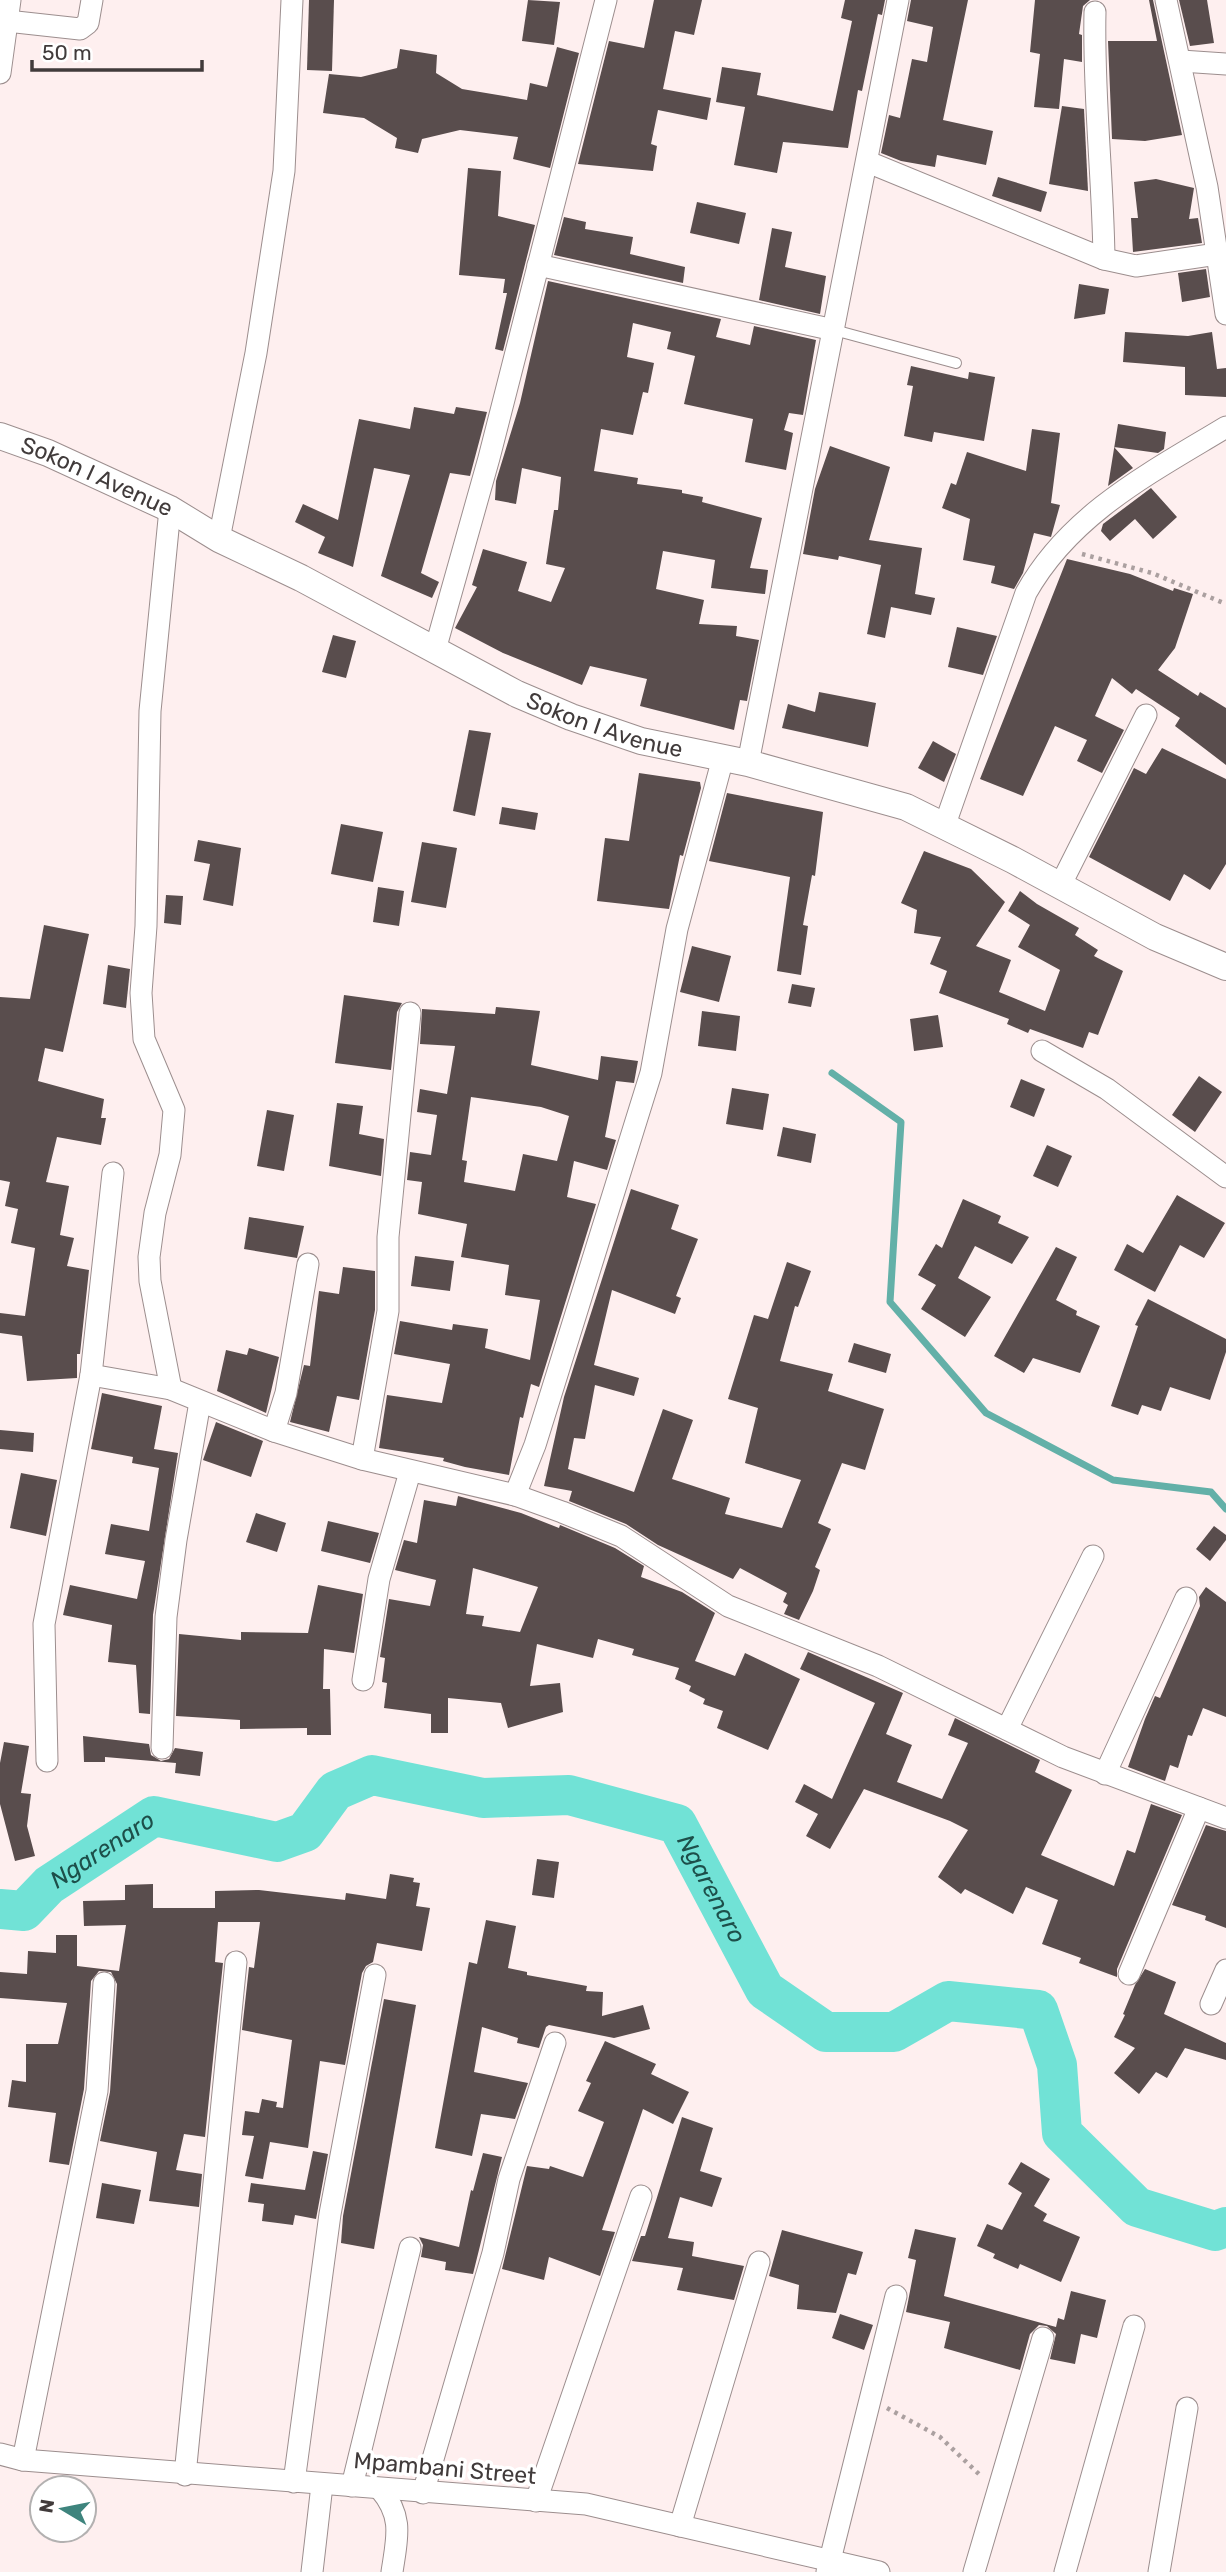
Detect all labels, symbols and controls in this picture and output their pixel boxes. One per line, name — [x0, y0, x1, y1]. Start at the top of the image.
scale bar — [32, 28, 201, 72]
text: 50 m — [42, 40, 92, 65]
street label: Sokon I Avenue — [17, 431, 177, 522]
street label: Sokon I Avenue — [522, 686, 685, 763]
water label: Ngarenaro — [45, 1806, 160, 1894]
water label: Ngarenaro — [671, 1830, 752, 1948]
street label: Mpambani Street — [353, 2446, 537, 2490]
north arrow — [28, 2474, 98, 2544]
text: N — [34, 2497, 59, 2515]

